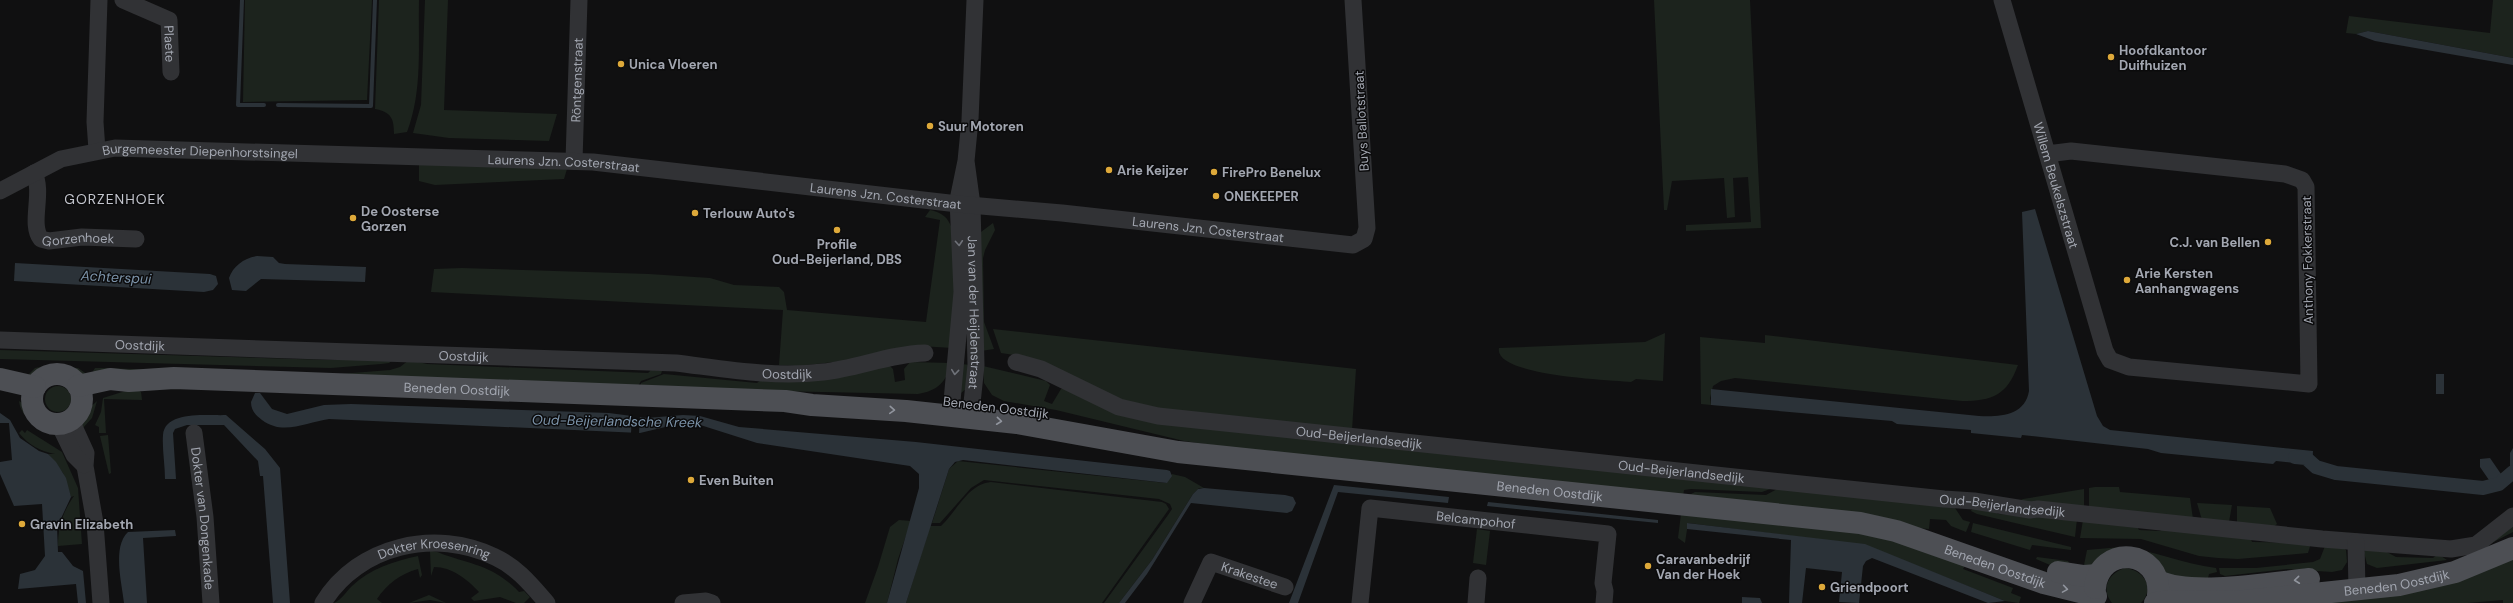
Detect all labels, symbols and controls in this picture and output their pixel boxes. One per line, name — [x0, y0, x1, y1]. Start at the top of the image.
street label: Plaete — [160, 25, 179, 63]
street label: Röntgenstraat — [567, 37, 587, 123]
place label: Hoofdkantoor Duifhuizen — [2119, 42, 2207, 74]
marker: Hoofdkantoor Duifhuizen — [2106, 52, 2116, 62]
place label: Unica Vloeren — [629, 56, 718, 73]
marker: Unica Vloeren — [616, 59, 626, 69]
street label: Buys Ballotstraat — [1350, 70, 1373, 172]
place label: Suur Motoren — [938, 118, 1024, 135]
street label: Willem Beukelszstraat — [2029, 120, 2082, 250]
marker: Suur Motoren — [925, 121, 935, 131]
street label: Burgemeester Diepenhorstsingel — [101, 140, 298, 162]
street label: Laurens Jzn. Costerstraat — [487, 151, 641, 176]
place label: Arie Keijzer — [1117, 162, 1189, 179]
place label: FirePro Benelux — [1222, 164, 1321, 181]
marker: Arie Keijzer — [1104, 165, 1114, 175]
marker: FirePro Benelux — [1209, 167, 1219, 177]
street label: Laurens Jzn. Costerstraat — [809, 179, 962, 213]
place label: ONEKEEPER — [1224, 188, 1299, 205]
district label: GORZENHOEK — [64, 190, 166, 208]
marker: ONEKEEPER — [1211, 191, 1221, 201]
street label: Anthony Fokkerstraat — [2298, 195, 2317, 325]
place label: De Oosterse Gorzen — [361, 203, 439, 235]
place label: Terlouw Auto's — [703, 205, 795, 222]
marker: Terlouw Auto's — [690, 208, 700, 218]
marker: De Oosterse Gorzen — [348, 213, 358, 223]
street label: Laurens Jzn. Costerstraat — [1131, 213, 1285, 246]
marker: Profile Oud-Beijerland, DBS — [832, 225, 842, 235]
street label: Gorzenhoek — [40, 229, 115, 250]
place label: C.J. van Bellen — [2169, 234, 2260, 251]
place label: Profile Oud-Beijerland, DBS — [772, 236, 902, 268]
street label: Jan van der Heijdenstraat — [964, 236, 984, 390]
marker: C.J. van Bellen — [2263, 237, 2273, 247]
one-way arrow — [955, 240, 964, 246]
place label: Arie Kersten Aanhangwagens — [2135, 265, 2239, 297]
water label: Achterspui — [79, 266, 152, 288]
marker: Arie Kersten Aanhangwagens — [2122, 275, 2132, 285]
street label: Oostdijk — [115, 336, 166, 355]
street label: Oostdijk — [438, 347, 489, 366]
street label: Oostdijk — [762, 365, 813, 383]
one-way arrow — [951, 369, 960, 375]
street label: Beneden Oostdijk — [403, 379, 511, 400]
street label: Beneden Oostdijk — [942, 393, 1050, 422]
one-way arrow — [889, 405, 895, 414]
water label: Oud-Beijerlandsche Kreek — [532, 411, 703, 431]
one-way arrow — [996, 416, 1002, 425]
street label: Oud-Beijerlandsedijk — [1295, 423, 1424, 453]
street label: Dokter van Dongenkade — [187, 446, 218, 590]
street label: Oud-Beijerlandsedijk — [1617, 457, 1746, 487]
place label: Even Buiten — [699, 472, 774, 489]
marker: Even Buiten — [686, 475, 696, 485]
street label: Beneden Oostdijk — [1496, 477, 1604, 505]
street label: Oud-Beijerlandsedijk — [1939, 491, 2067, 521]
street label: Belcampohof — [1435, 507, 1517, 533]
place label: Gravin Elizabeth — [30, 516, 133, 533]
marker: Gravin Elizabeth — [17, 519, 27, 529]
street label: Dokter Kroesenring — [375, 535, 493, 563]
street label: Beneden Oostdijk — [1942, 541, 2049, 592]
place label: Caravanbedrijf Van der Hoek — [1656, 551, 1751, 583]
street label: Krakestee — [1219, 558, 1280, 593]
marker: Caravanbedrijf Van der Hoek — [1643, 561, 1653, 571]
street label: Beneden Oostdijk — [2343, 566, 2451, 600]
one-way arrow — [2294, 576, 2301, 585]
place label: Griendpoort — [1830, 579, 1909, 596]
marker: Griendpoort — [1817, 582, 1827, 592]
one-way arrow — [2062, 584, 2068, 592]

